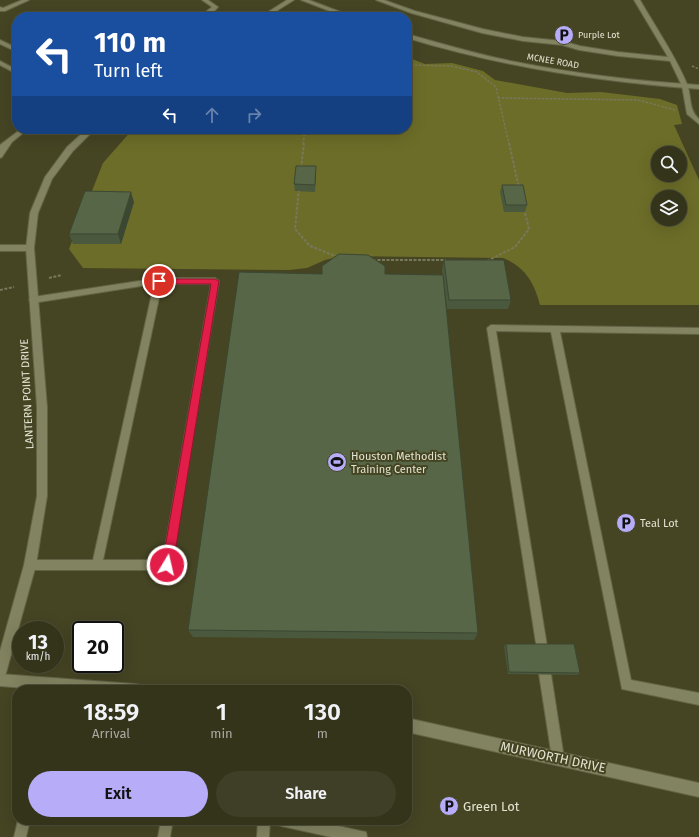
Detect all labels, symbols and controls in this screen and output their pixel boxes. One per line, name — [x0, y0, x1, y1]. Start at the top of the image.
parking icon: Purple Lot — [553, 24, 575, 46]
text: 110 m — [94, 26, 166, 59]
icon: left — [28, 28, 80, 80]
place label: Purple Lot — [578, 30, 620, 40]
street label: MCNEE ROAD — [526, 52, 580, 71]
text: Turn left — [94, 60, 163, 82]
icon: left — [159, 104, 181, 126]
icon: ahead — [201, 104, 223, 126]
icon: right — [243, 104, 265, 126]
map controls — [651, 146, 687, 226]
button: search — [651, 146, 687, 182]
button: layers — [651, 190, 687, 226]
pin — [142, 264, 176, 298]
icon: arrive — [148, 270, 170, 292]
street label: LANTERN POINT DRIVE — [18, 338, 36, 449]
place label: Houston Methodist Training Center — [351, 450, 446, 476]
sports icon: Houston Methodist Training Center — [326, 451, 348, 473]
parking icon: Teal Lot — [615, 512, 637, 534]
place label: Teal Lot — [640, 517, 679, 530]
position arrow — [146, 544, 188, 586]
speed limit sign: 20 — [72, 621, 124, 673]
text: 13 — [28, 630, 48, 654]
text: km/h — [26, 651, 50, 663]
text: 18:59 — [83, 698, 139, 726]
text: 1 — [216, 698, 227, 726]
text: 130 — [304, 698, 341, 726]
text: Arrival — [92, 726, 130, 741]
text: min — [210, 726, 233, 741]
text: m — [317, 726, 328, 741]
street label: MURWORTH DRIVE — [499, 739, 607, 775]
button: Exit — [28, 771, 208, 817]
button: Share — [216, 771, 396, 817]
parking icon: Green Lot — [438, 795, 460, 817]
place label: Green Lot — [463, 799, 520, 814]

